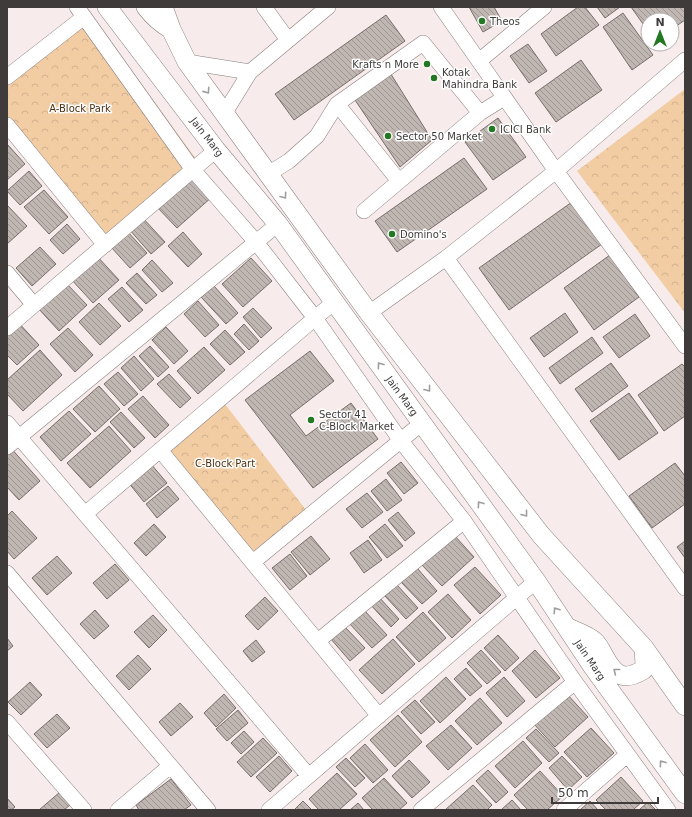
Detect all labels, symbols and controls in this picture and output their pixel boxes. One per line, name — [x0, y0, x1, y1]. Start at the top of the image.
north arrow — [640, 12, 680, 52]
marker: Theos — [477, 16, 487, 26]
place label: Theos — [489, 16, 520, 27]
text: N — [655, 16, 665, 29]
place label: Krafts n More — [352, 59, 419, 70]
marker: Krafts n More — [422, 59, 432, 69]
place label: Kotak Mahindra Bank — [442, 67, 517, 90]
marker: Kotak Mahindra Bank — [429, 73, 439, 83]
one-way arrow — [202, 86, 209, 93]
park label: A-Block Park — [49, 103, 111, 114]
street label: Jain Marg — [188, 115, 226, 159]
marker: ICICI Bank — [487, 124, 497, 134]
place label: ICICI Bank — [500, 124, 551, 135]
marker: Sector 50 Market — [383, 131, 393, 141]
place label: Sector 50 Market — [396, 131, 482, 142]
one-way arrow — [279, 191, 286, 198]
marker: Domino's — [387, 229, 397, 239]
place label: Domino's — [400, 229, 447, 240]
one-way arrow — [377, 362, 384, 369]
street label: Jain Marg — [383, 373, 420, 418]
one-way arrow — [424, 385, 431, 392]
place label: Sector 41 C-Block Market — [319, 409, 394, 432]
marker: Sector 41 C-Block Market — [306, 415, 316, 425]
park label: C-Block Part — [195, 458, 255, 469]
one-way arrow — [478, 502, 485, 509]
one-way arrow — [521, 510, 528, 517]
one-way arrow — [553, 607, 561, 614]
street label: Jain Marg — [572, 637, 608, 682]
one-way arrow — [614, 669, 621, 676]
one-way arrow — [660, 760, 667, 767]
scale bar — [552, 779, 658, 805]
text: 50 m — [558, 786, 589, 800]

